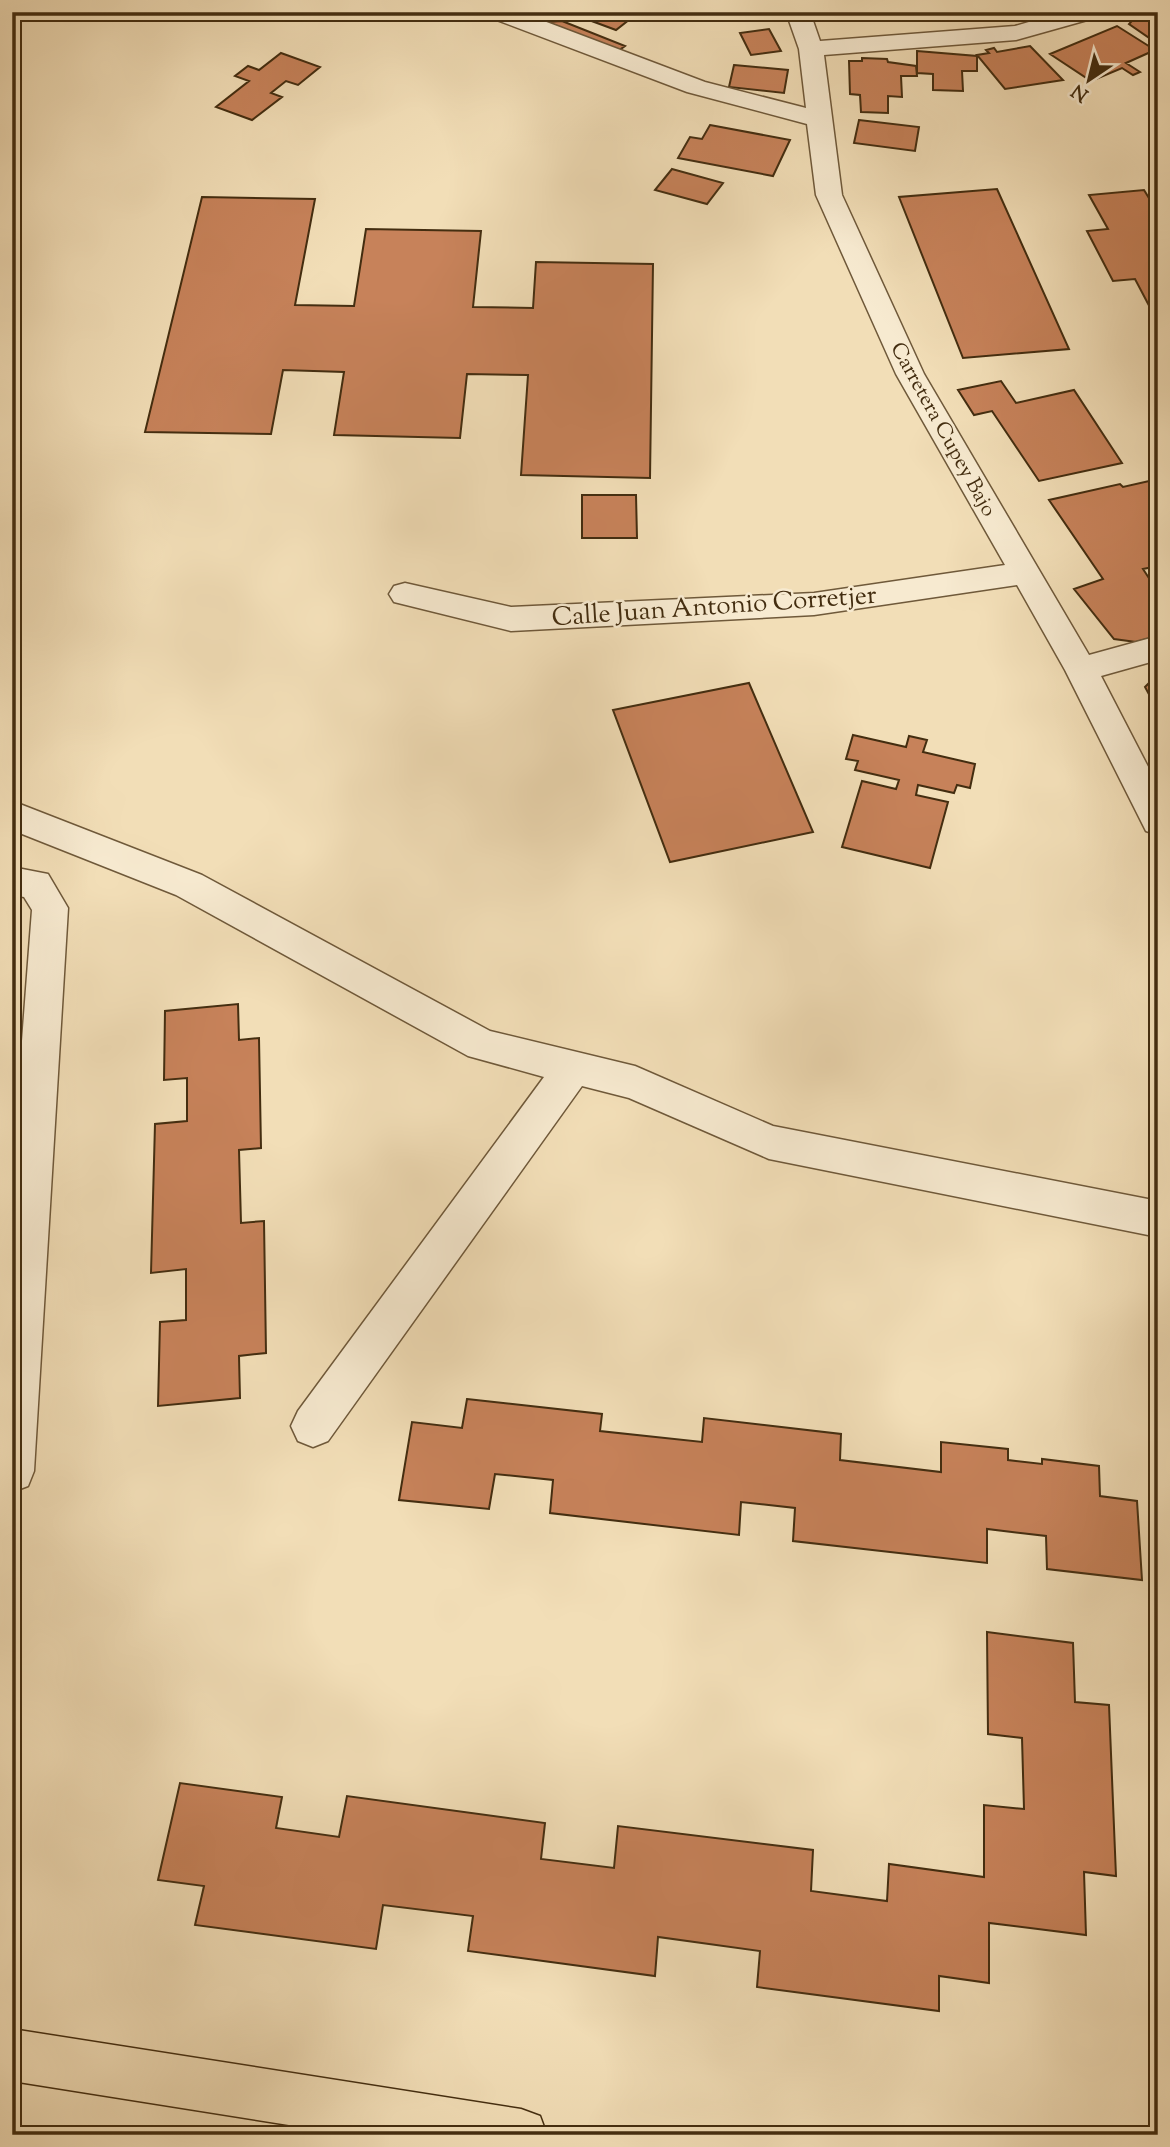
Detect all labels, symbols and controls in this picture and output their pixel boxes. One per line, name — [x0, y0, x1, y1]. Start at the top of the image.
north arrow — [1054, 46, 1124, 116]
text: N — [1067, 76, 1095, 107]
street label: Carretera Cupey Bajo — [882, 337, 1003, 523]
street label: Calle Juan Antonio Corretjer — [550, 578, 878, 637]

